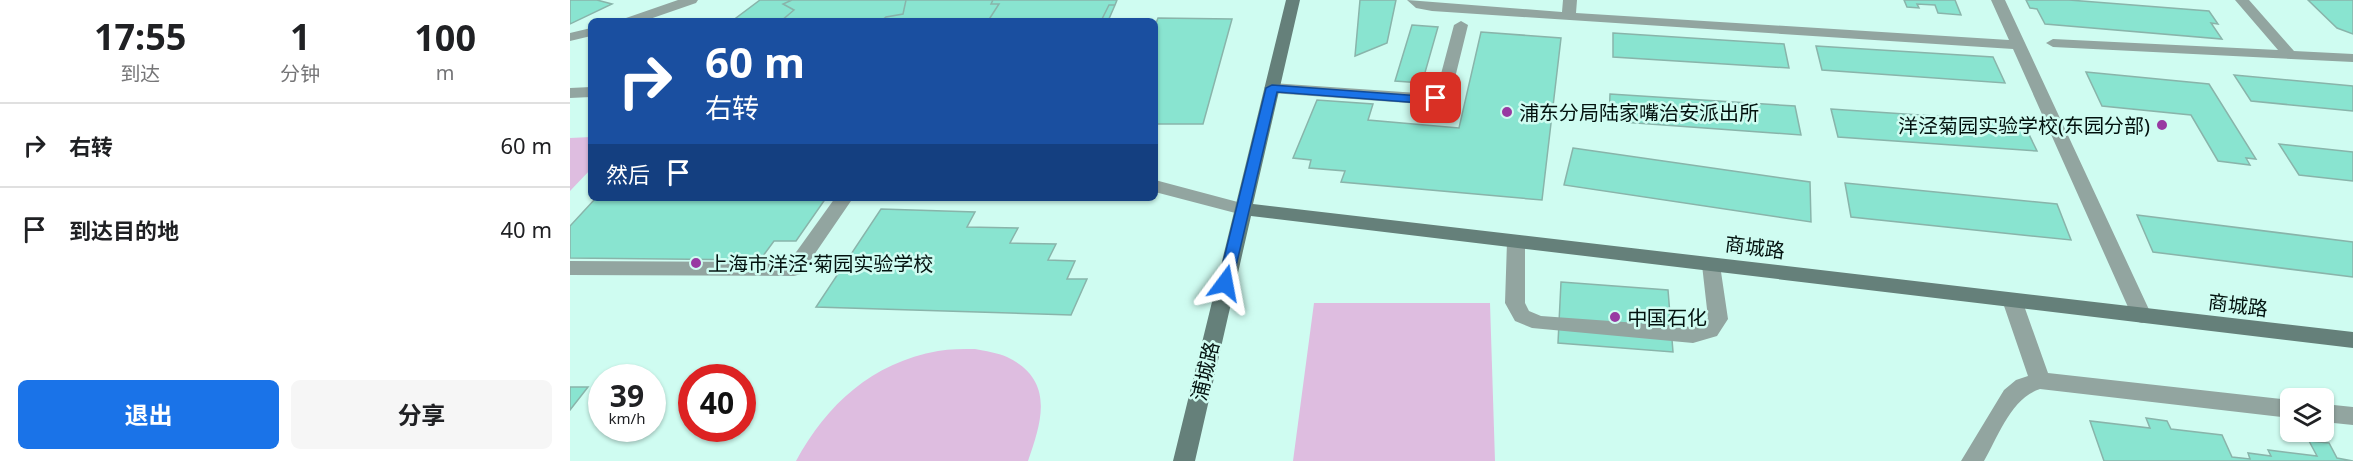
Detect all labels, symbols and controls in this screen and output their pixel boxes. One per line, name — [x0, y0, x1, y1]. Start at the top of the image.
text: 17:55 — [94, 12, 186, 61]
text: 1 — [290, 12, 311, 61]
text: 100 — [414, 13, 476, 62]
text: 60 m — [705, 33, 805, 90]
icon: right — [606, 42, 684, 120]
text: m — [436, 59, 454, 86]
text: 到达 — [120, 60, 160, 87]
text: 分钟 — [280, 60, 320, 87]
pin — [1410, 72, 1461, 123]
icon: arrive — [1419, 81, 1452, 114]
text: 右转 — [705, 89, 759, 126]
place label: 浦东分局陆家嘴治安派出所 — [1519, 99, 1759, 126]
marker: 浦东分局陆家嘴治安派出所 — [1500, 105, 1514, 119]
place label: 洋泾菊园实验学校(东园分部) — [1898, 112, 2150, 139]
marker: 洋泾菊园实验学校(东园分部) — [2155, 118, 2169, 132]
icon: right — [18, 129, 51, 162]
text: 60 m — [501, 130, 552, 160]
text: 右转 — [69, 131, 113, 161]
icon: arrive — [662, 156, 695, 189]
text: 然后 — [606, 159, 650, 189]
icon: arrive — [18, 213, 51, 246]
text: 40 m — [501, 214, 552, 244]
text: 到达目的地 — [69, 215, 179, 245]
street label: 商城路 — [1724, 230, 1786, 264]
place label: 上海市洋泾·菊园实验学校 — [708, 250, 933, 277]
position arrow — [1193, 251, 1257, 315]
marker: 上海市洋泾·菊园实验学校 — [689, 256, 703, 270]
street label: 商城路 — [2207, 288, 2269, 322]
place label: 中国石化 — [1627, 304, 1707, 331]
marker: 中国石化 — [1608, 310, 1622, 324]
street label: 浦城路 — [1185, 339, 1225, 403]
speed limit sign: 40 — [678, 364, 756, 442]
text: 39 — [610, 375, 644, 416]
button: 退出 — [18, 380, 279, 449]
button: 分享 — [291, 380, 552, 449]
map controls — [2280, 388, 2334, 442]
button: layers — [2280, 388, 2334, 442]
text: km/h — [609, 408, 645, 428]

